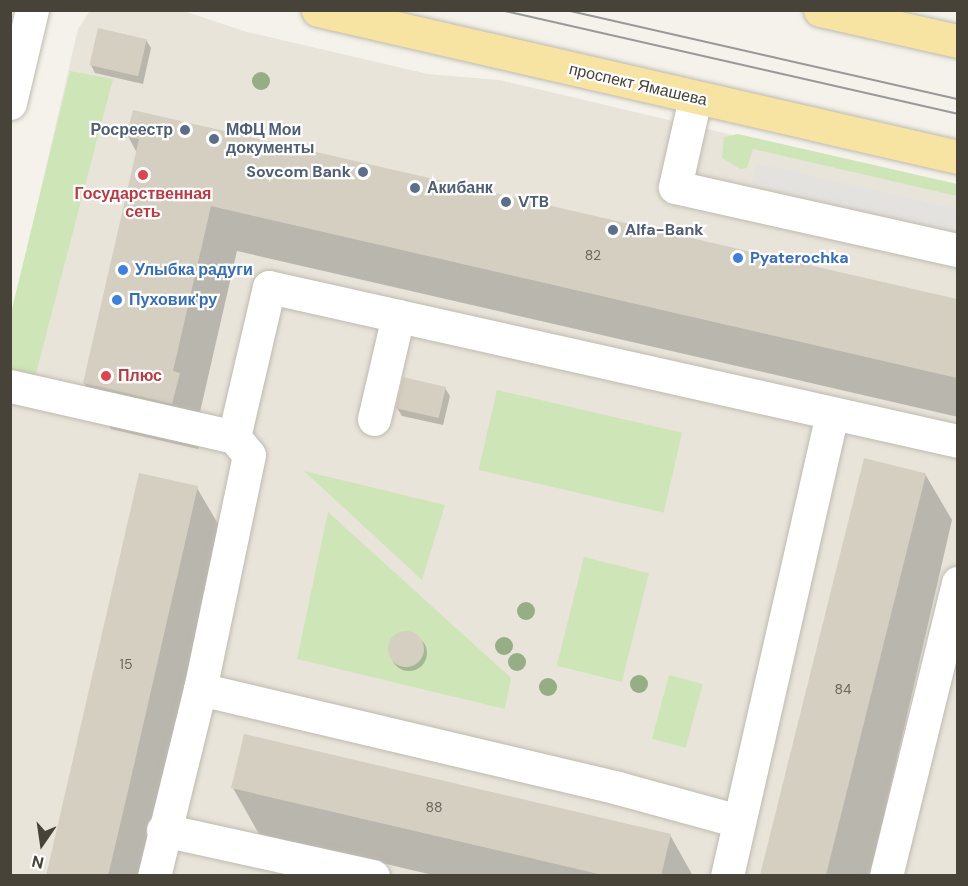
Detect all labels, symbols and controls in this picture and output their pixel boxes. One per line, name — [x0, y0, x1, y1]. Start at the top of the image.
street label: проспект Ямашева — [567, 60, 709, 110]
place label: Росреестр — [90, 120, 173, 140]
place label: МФЦ Мои документы — [226, 120, 315, 158]
marker: Росреестр — [178, 123, 192, 137]
marker: МФЦ Мои документы — [207, 132, 221, 146]
place label: Sovcom Bank — [246, 162, 351, 182]
marker: Sovcom Bank — [356, 165, 370, 179]
marker: Государственная сеть — [136, 168, 150, 182]
place label: Акибанк — [427, 178, 493, 198]
marker: Акибанк — [408, 181, 422, 195]
place label: Государственная сеть — [75, 184, 211, 222]
place label: VTB — [518, 192, 549, 212]
marker: VTB — [499, 195, 513, 209]
place label: Alfa-Bank — [625, 220, 704, 240]
marker: Alfa-Bank — [606, 223, 620, 237]
house number: 82 — [585, 247, 601, 263]
place label: Pyaterochka — [750, 248, 849, 268]
marker: Pyaterochka — [731, 251, 745, 265]
place label: Улыбка радуги — [135, 260, 253, 280]
marker: Улыбка радуги — [116, 263, 130, 277]
place label: Пуховик'ру — [129, 290, 217, 310]
marker: Пуховик'ру — [110, 293, 124, 307]
place label: Плюс — [118, 366, 162, 386]
marker: Плюс — [99, 369, 113, 383]
house number: 15 — [120, 656, 132, 672]
house number: 84 — [834, 681, 852, 697]
house number: 88 — [425, 799, 443, 815]
north arrow — [12, 814, 72, 874]
text: N — [30, 850, 46, 874]

